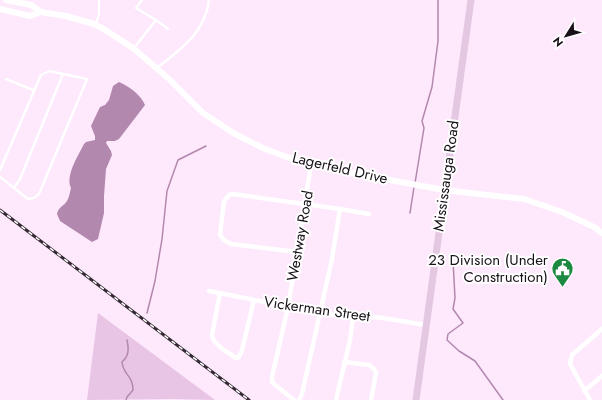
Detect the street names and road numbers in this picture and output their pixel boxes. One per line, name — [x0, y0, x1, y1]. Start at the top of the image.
street label: Mississauga Road — [427, 119, 465, 233]
street label: Lagerfeld Drive — [290, 146, 390, 190]
street label: Westway Road — [281, 189, 319, 283]
street label: Vickerman Street — [262, 291, 372, 327]

